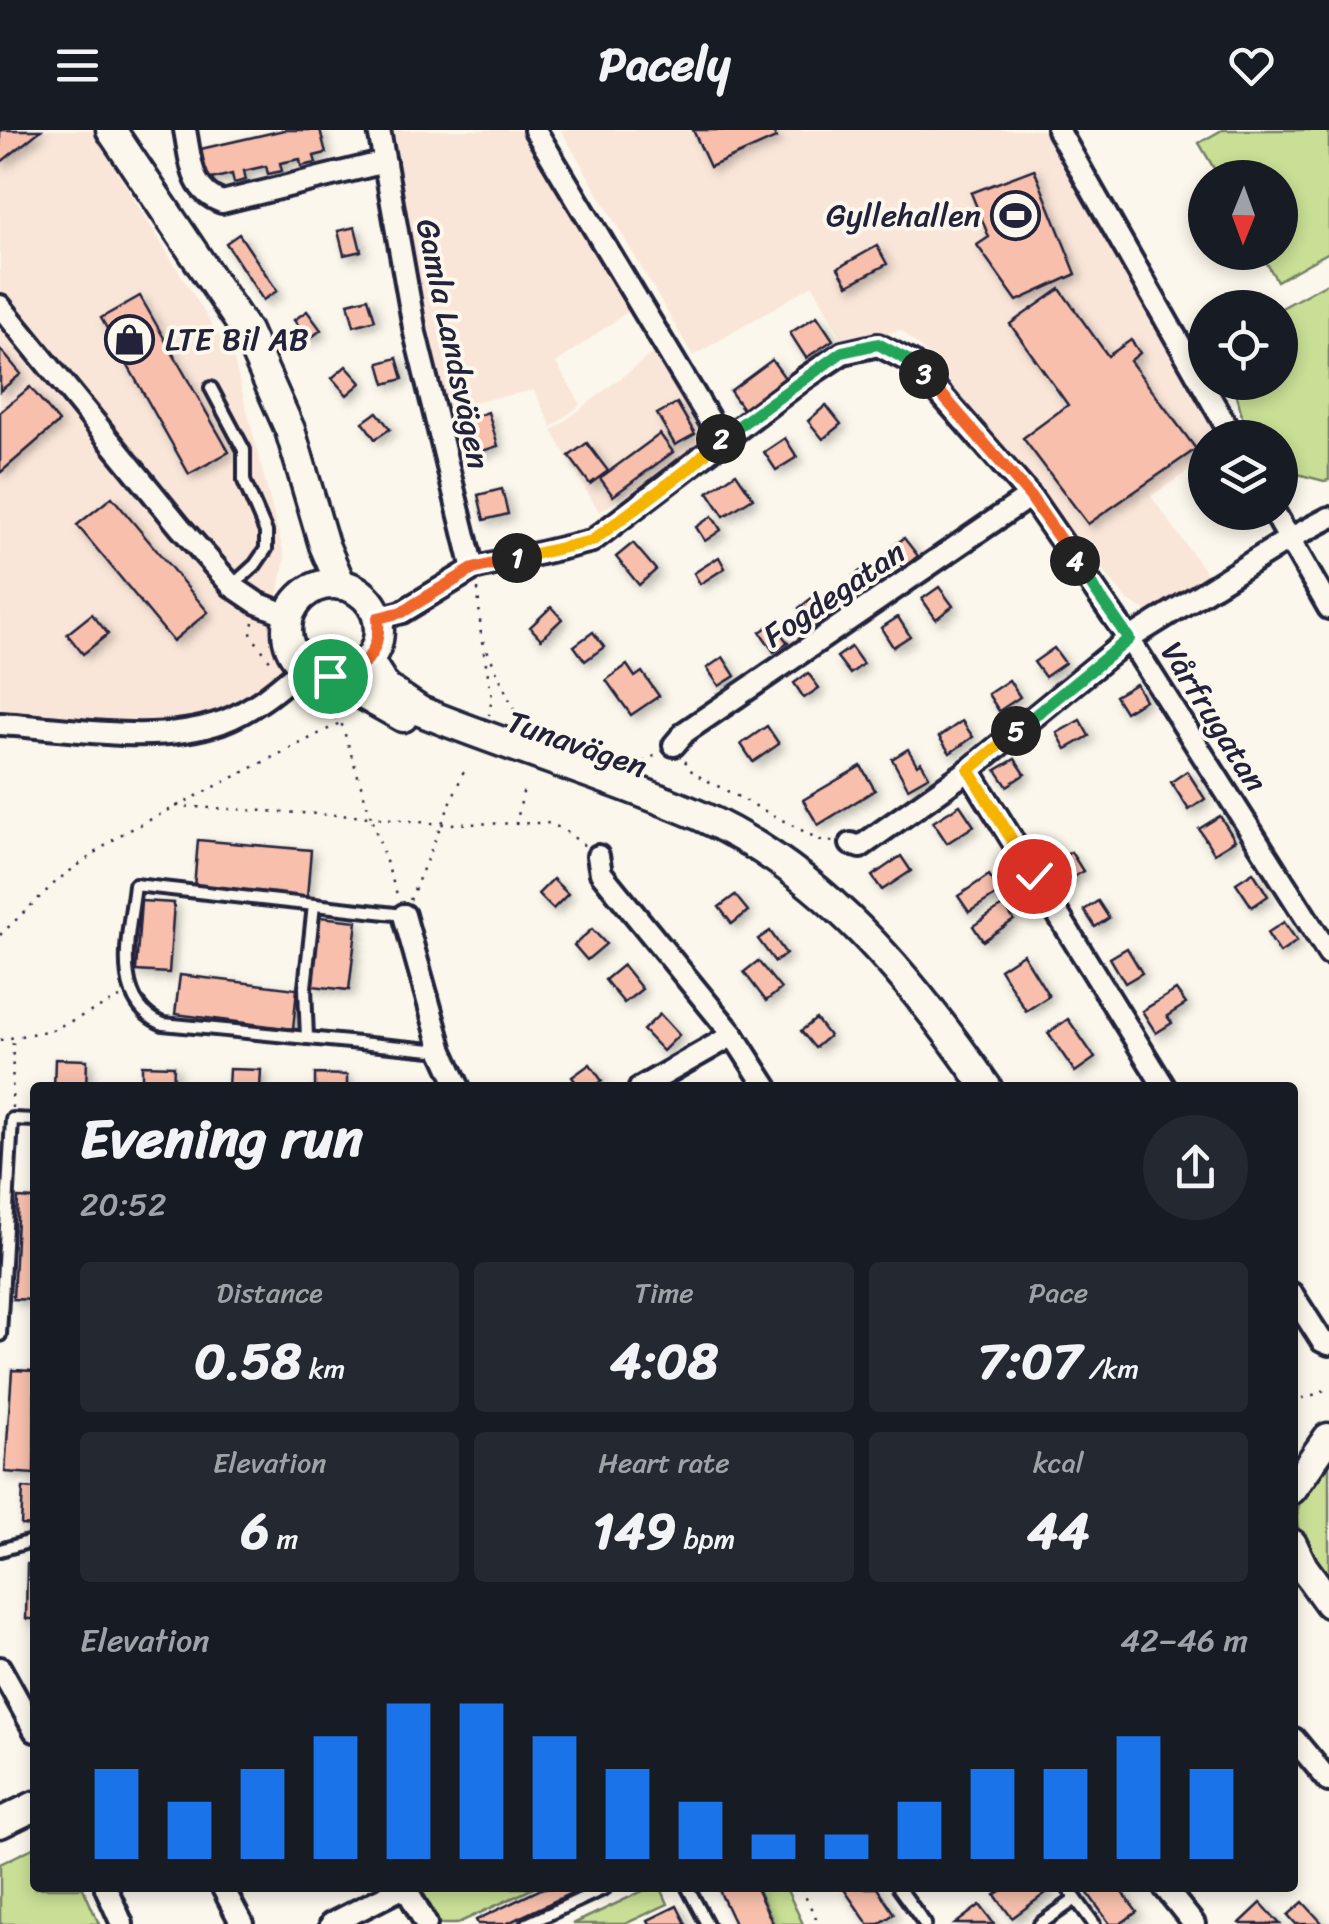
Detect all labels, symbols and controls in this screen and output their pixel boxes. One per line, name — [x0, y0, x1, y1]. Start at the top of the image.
text: Pacely — [599, 25, 730, 105]
icon: menu — [50, 38, 105, 93]
icon: heart — [1224, 38, 1279, 93]
north arrow — [1188, 160, 1298, 270]
map controls — [1188, 160, 1298, 530]
place label: Gyllehallen — [826, 187, 981, 244]
sports icon: Gyllehallen — [990, 189, 1042, 241]
street label: Gamla Landsvägen — [399, 214, 507, 474]
button: locate — [1188, 290, 1298, 400]
place label: LTE Bil AB — [165, 311, 309, 368]
shop icon: LTE Bil AB — [104, 313, 156, 365]
pin: 3 — [899, 349, 949, 399]
text: 3 — [916, 349, 932, 398]
pin: 2 — [696, 414, 746, 464]
text: 2 — [713, 414, 729, 463]
button: layers — [1188, 420, 1298, 530]
street label: Fogdegatan — [751, 525, 917, 663]
pin: 1 — [492, 533, 542, 583]
text: 1 — [511, 533, 523, 582]
pin: 4 — [1050, 536, 1100, 586]
text: 4 — [1066, 536, 1084, 585]
street label: Vårfrugatan — [1145, 630, 1283, 804]
pin — [288, 634, 373, 719]
icon: arrive — [303, 649, 358, 704]
street label: Tunavägen — [499, 693, 655, 795]
pin: 5 — [991, 706, 1041, 756]
text: 5 — [1007, 706, 1025, 755]
pin — [992, 834, 1077, 919]
icon: check — [1007, 849, 1062, 904]
text: Evening run — [80, 1090, 363, 1187]
button: share — [1143, 1115, 1248, 1220]
text: 20:52 — [80, 1176, 166, 1233]
text: Distance — [217, 1268, 323, 1317]
text: Time — [634, 1268, 694, 1317]
text: Pace — [1029, 1268, 1088, 1317]
text: 0.58 — [194, 1317, 302, 1406]
text: 4:08 — [610, 1317, 718, 1406]
text: 7:07 — [978, 1317, 1081, 1406]
text: km — [302, 1344, 345, 1393]
text: /km — [1081, 1344, 1139, 1393]
text: Elevation — [213, 1438, 326, 1487]
text: Heart rate — [598, 1438, 730, 1487]
text: kcal — [1033, 1438, 1084, 1487]
text: 6 — [241, 1487, 269, 1576]
text: 149 — [593, 1487, 676, 1576]
text: 44 — [1027, 1487, 1090, 1576]
text: m — [269, 1514, 298, 1563]
text: bpm — [676, 1514, 735, 1563]
text: Elevation — [80, 1612, 210, 1669]
text: 42–46 m — [1120, 1612, 1248, 1669]

